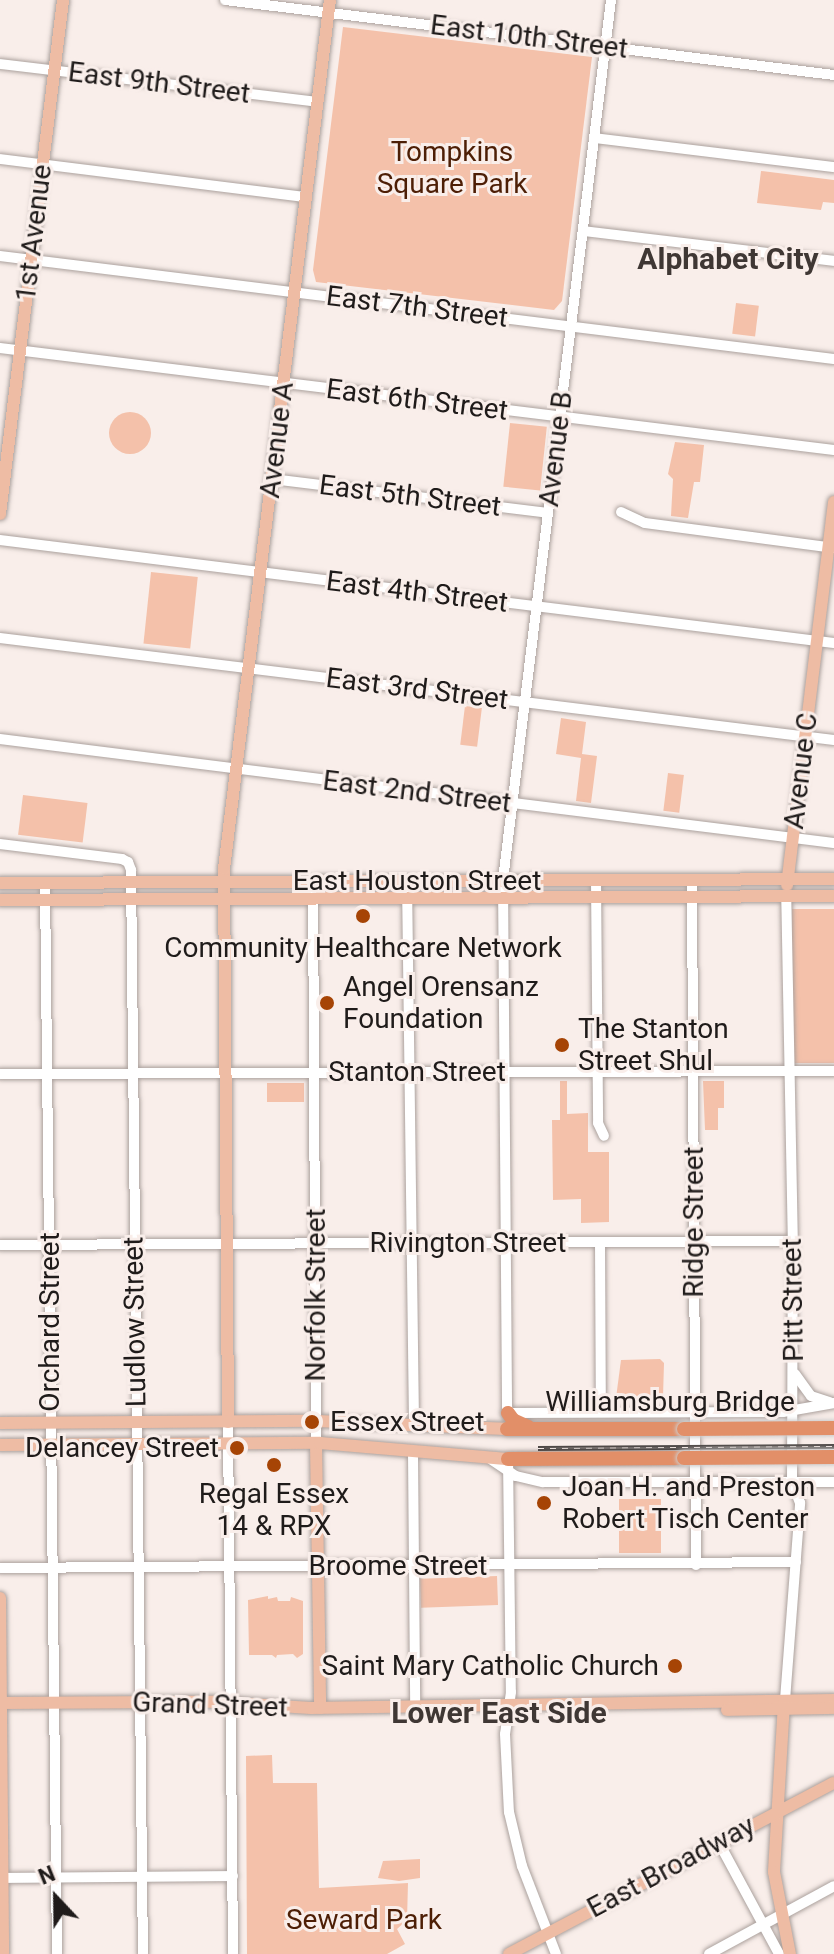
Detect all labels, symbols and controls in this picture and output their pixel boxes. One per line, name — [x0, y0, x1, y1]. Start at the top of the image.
street label: East 10th Street — [428, 8, 630, 66]
street label: East 9th Street — [66, 55, 252, 111]
park label: Tompkins Square Park — [377, 135, 527, 201]
street label: 1st Avenue — [9, 163, 59, 303]
district label: Alphabet City — [637, 241, 819, 277]
street label: East 7th Street — [324, 279, 510, 335]
street label: East 6th Street — [324, 372, 510, 428]
street label: Avenue A — [253, 380, 301, 500]
street label: Avenue B — [532, 389, 580, 509]
street label: East 5th Street — [317, 468, 503, 524]
street label: East 4th Street — [324, 564, 510, 620]
street label: East 3rd Street — [324, 661, 510, 717]
street label: Avenue C — [777, 711, 825, 831]
street label: East 2nd Street — [321, 764, 513, 820]
street label: East Houston Street — [293, 864, 541, 898]
marker: Community Healthcare Network — [352, 905, 374, 927]
place label: Community Healthcare Network — [164, 931, 562, 965]
place label: Angel Orensanz Foundation — [343, 970, 539, 1036]
marker: Angel Orensanz Foundation — [318, 994, 336, 1012]
place label: The Stanton Street Shul — [578, 1012, 729, 1078]
marker: The Stanton Street Shul — [553, 1036, 571, 1054]
street label: Stanton Street — [328, 1055, 506, 1089]
street label: Ridge Street — [677, 1146, 711, 1298]
street label: Norfolk Street — [299, 1208, 333, 1382]
street label: Rivington Street — [370, 1226, 566, 1260]
street label: Orchard Street — [33, 1232, 67, 1412]
street label: Ludlow Street — [117, 1237, 153, 1407]
street label: Pitt Street — [775, 1238, 811, 1362]
street label: Williamsburg Bridge — [545, 1385, 795, 1419]
place label: Essex Street — [330, 1405, 484, 1439]
marker: Essex Street — [301, 1411, 323, 1433]
place label: Delancey Street — [25, 1431, 219, 1465]
marker: Delancey Street — [226, 1437, 248, 1459]
marker: Regal Essex 14 & RPX — [265, 1456, 283, 1474]
place label: Joan H. and Preston Robert Tisch Center — [562, 1470, 815, 1536]
place label: Regal Essex 14 & RPX — [199, 1477, 349, 1543]
marker: Joan H. and Preston Robert Tisch Center — [533, 1492, 555, 1514]
street label: Broome Street — [309, 1549, 487, 1583]
place label: Saint Mary Catholic Church — [322, 1649, 659, 1683]
marker: Saint Mary Catholic Church — [666, 1657, 684, 1675]
street label: Grand Street — [132, 1686, 288, 1724]
district label: Lower East Side — [391, 1695, 607, 1731]
street label: East Broadway — [582, 1809, 760, 1925]
north arrow — [16, 1858, 96, 1938]
text: N — [35, 1861, 59, 1890]
park label: Seward Park — [286, 1903, 442, 1937]

